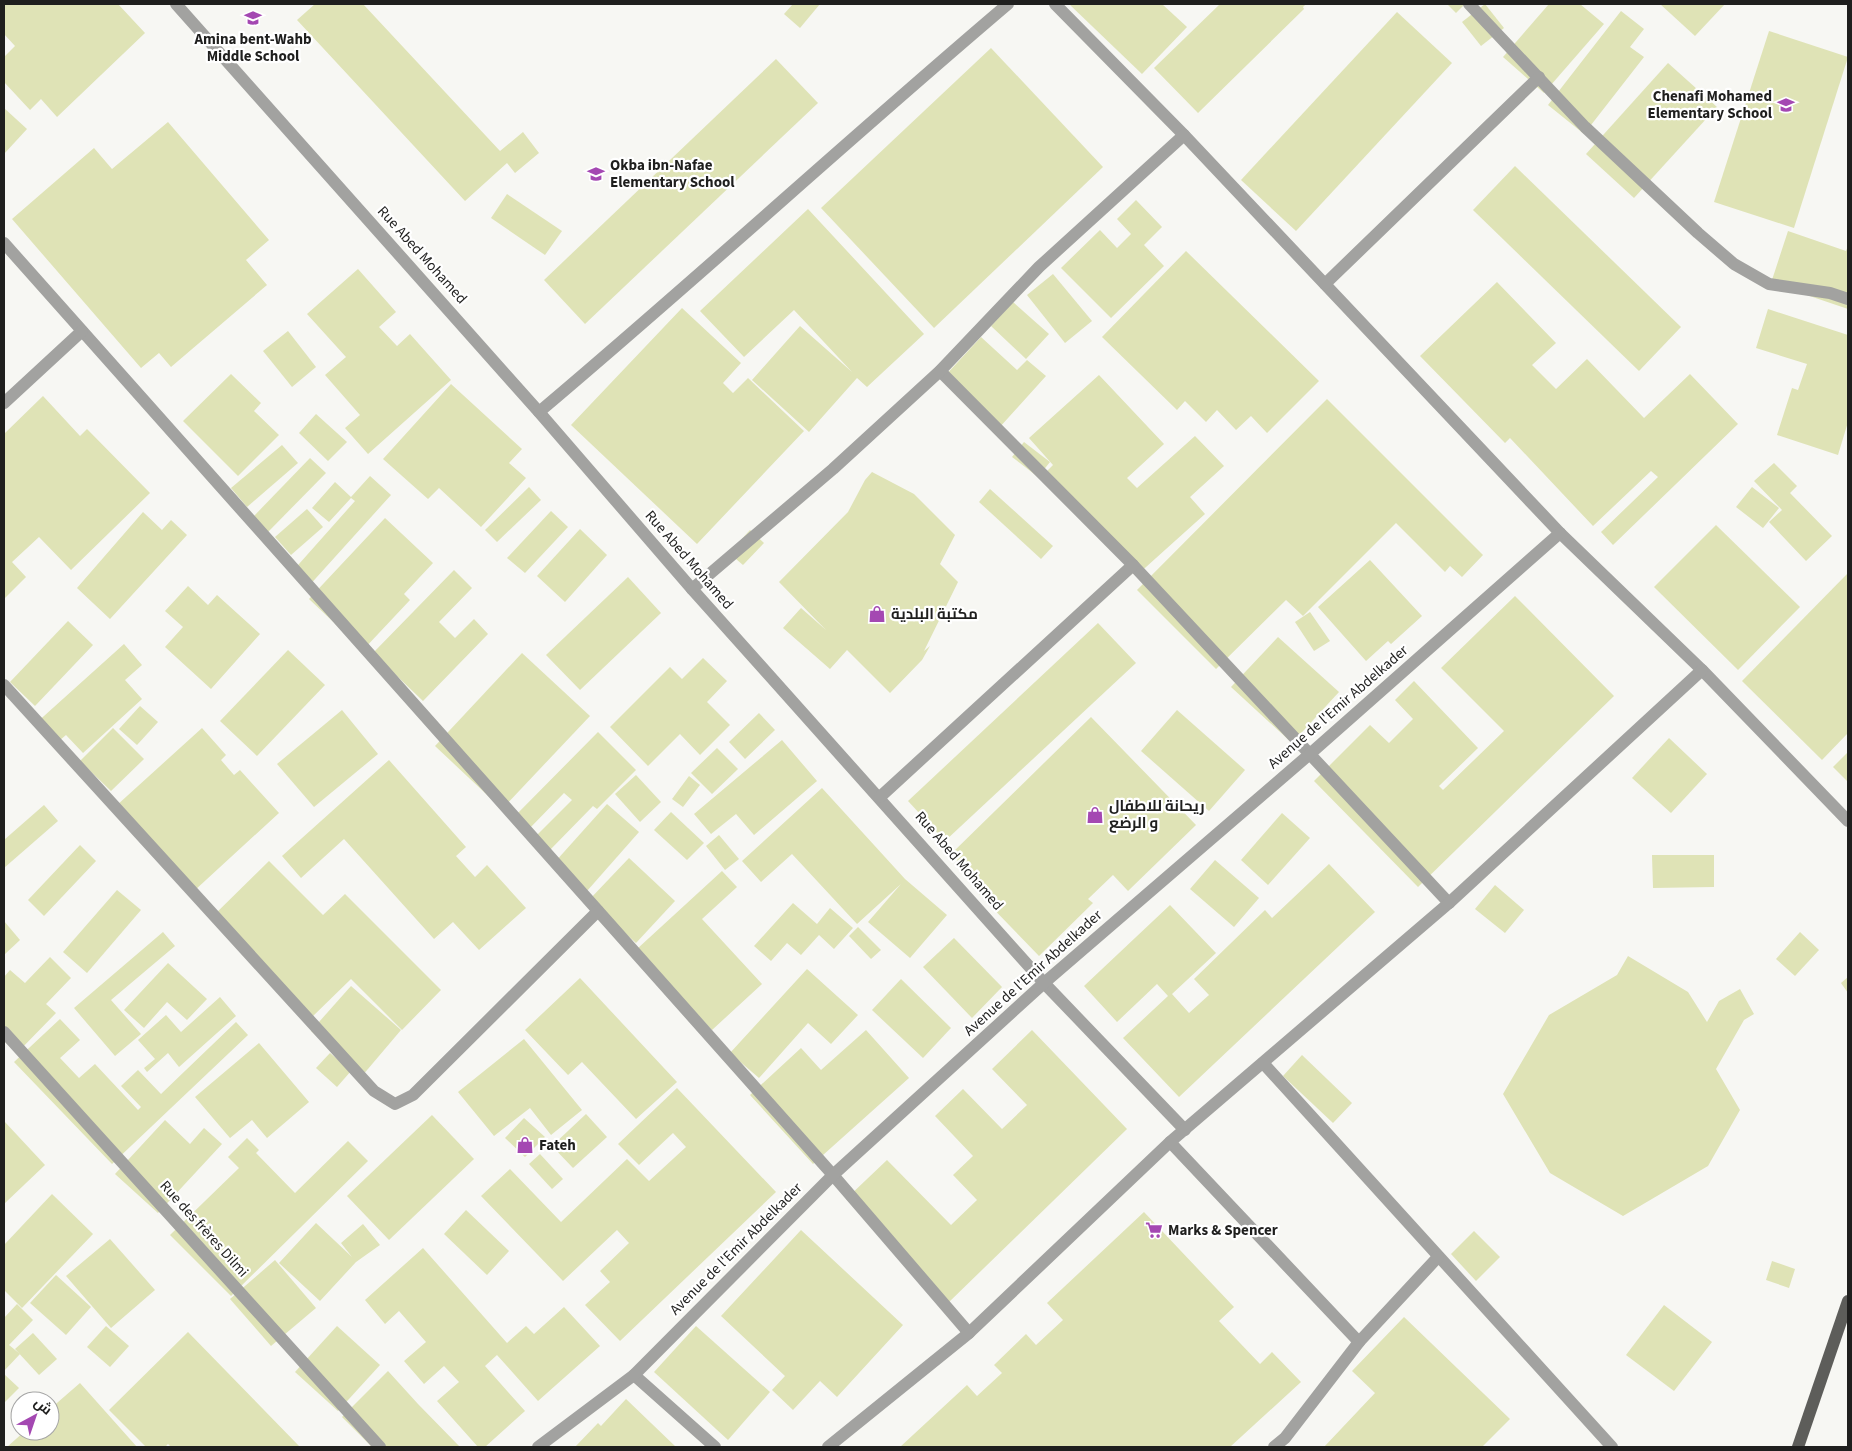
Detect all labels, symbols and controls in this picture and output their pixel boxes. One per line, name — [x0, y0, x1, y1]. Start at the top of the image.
school or university icon: Amina bent-Wahb Middle School — [243, 8, 263, 28]
place label: Amina bent-Wahb Middle School — [193, 29, 312, 67]
place label: Chenafi Mohamed Elementary School — [1647, 86, 1773, 124]
school or university icon: Chenafi Mohamed Elementary School — [1776, 95, 1796, 115]
place label: Okba ibn-Nafae Elementary School — [610, 155, 735, 193]
school or university icon: Okba ibn-Nafae Elementary School — [586, 164, 606, 184]
street label: Rue Abed Mohamed — [372, 201, 472, 309]
street label: Rue Abed Mohamed — [640, 506, 738, 614]
shop icon: مكتبة البلدية — [867, 604, 887, 624]
place label: مكتبة البلدية — [891, 604, 978, 625]
street label: Avenue de l'Emir Abdelkader — [1263, 640, 1413, 774]
place label: ريحانة للاطفال و الرضع — [1109, 796, 1205, 834]
shop icon: ريحانة للاطفال و الرضع — [1085, 805, 1105, 825]
street label: Rue Abed Mohamed — [910, 807, 1008, 915]
street label: Avenue de l'Emir Abdelkader — [959, 905, 1107, 1041]
shop icon: Fateh — [515, 1135, 535, 1155]
place label: Fateh — [539, 1135, 576, 1156]
street label: Rue des frères Dilmi — [155, 1176, 253, 1282]
street label: Avenue de l'Emir Abdelkader — [665, 1178, 807, 1320]
supermarket icon: Marks & Spencer — [1144, 1220, 1164, 1240]
place label: Marks & Spencer — [1168, 1220, 1278, 1241]
north arrow — [10, 1391, 60, 1441]
text: ش — [29, 1393, 56, 1420]

